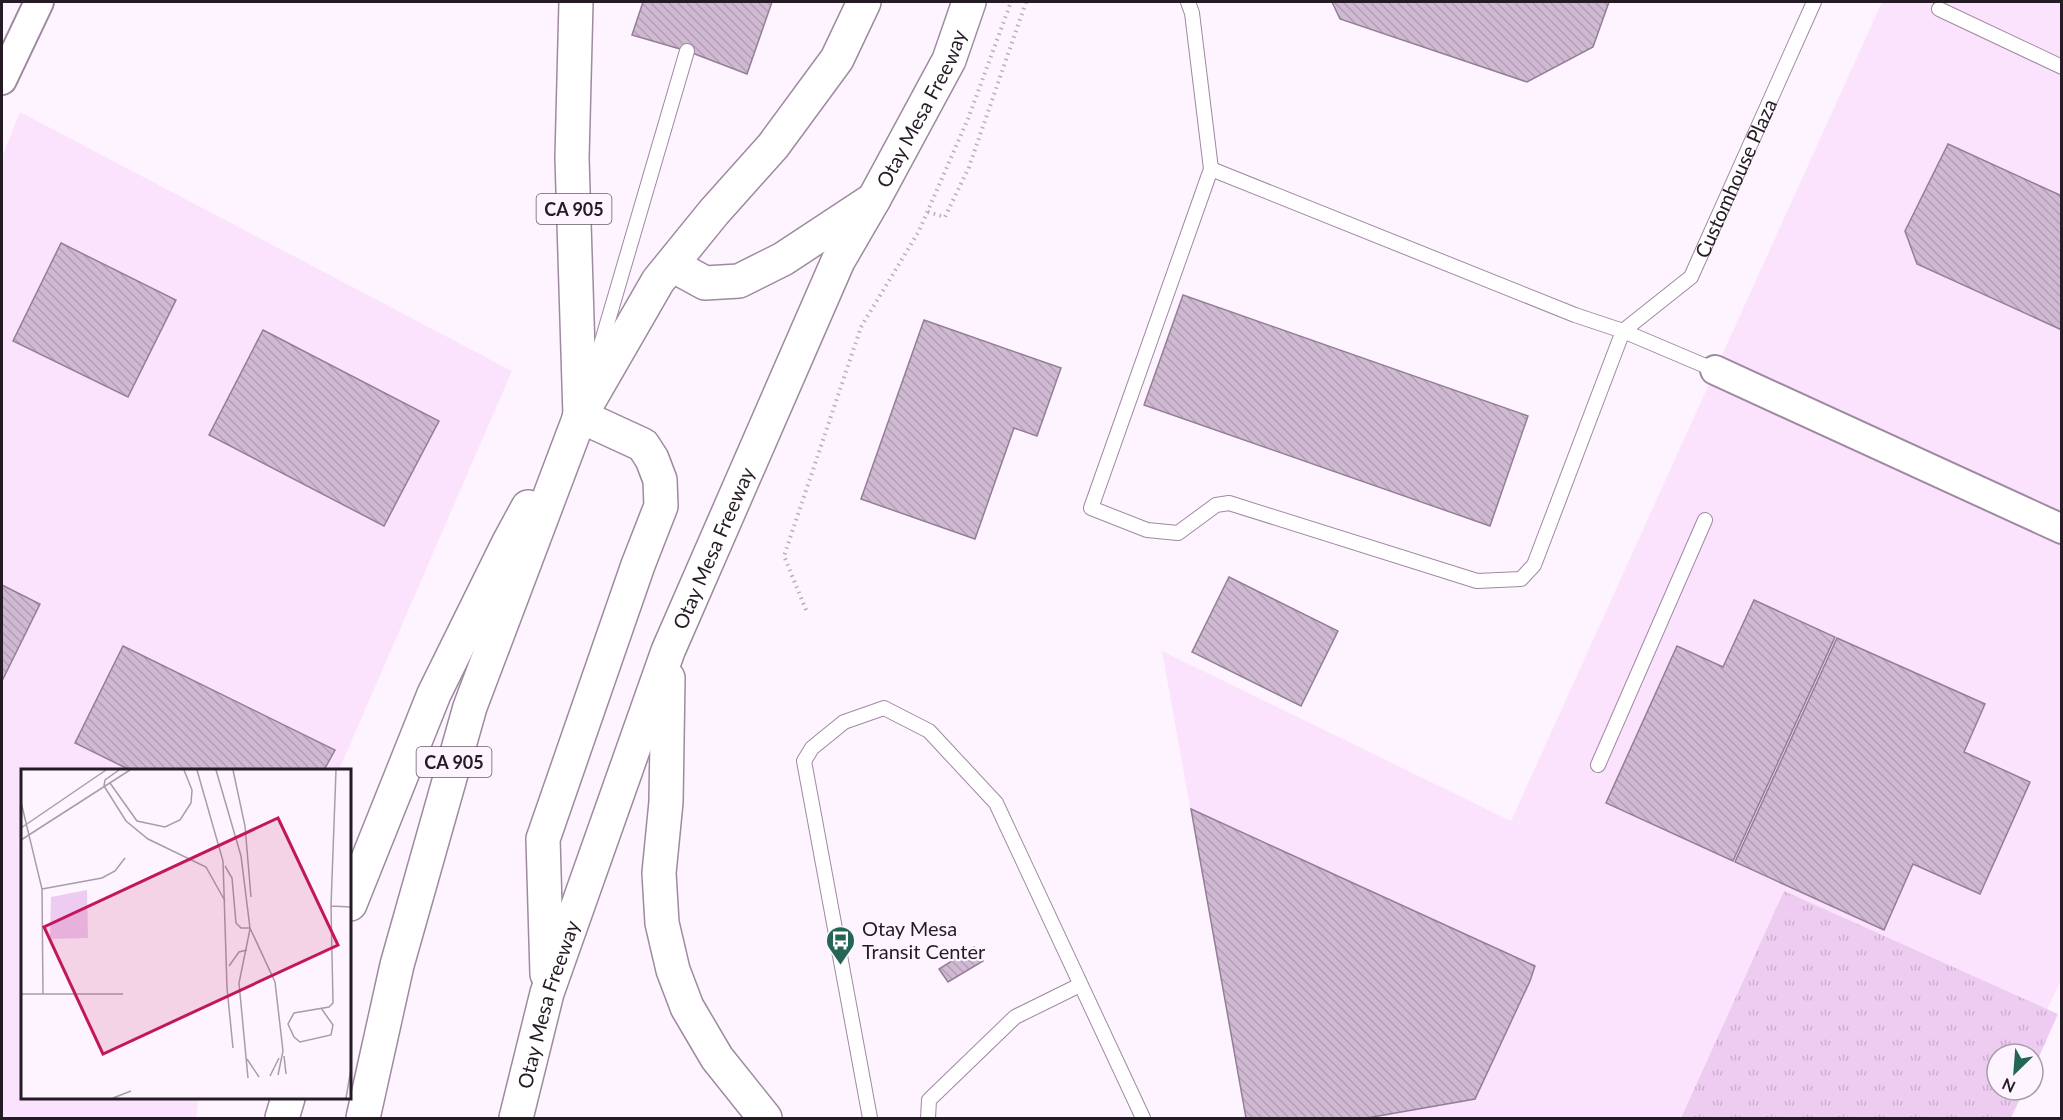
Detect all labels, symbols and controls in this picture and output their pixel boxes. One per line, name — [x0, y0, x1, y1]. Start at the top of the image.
street label: Otay Mesa Freeway — [871, 26, 971, 192]
street label: Customhouse Plaza — [1689, 95, 1781, 261]
road number: CA 905 — [536, 194, 612, 224]
street label: Otay Mesa Freeway — [667, 463, 759, 633]
road number: CA 905 — [416, 747, 492, 777]
inset map — [21, 769, 351, 1099]
street label: Otay Mesa Freeway — [512, 916, 584, 1091]
place label: Otay Mesa Transit Center — [862, 916, 986, 963]
bus stop icon: Otay Mesa Transit Center — [825, 924, 857, 966]
north arrow — [1985, 1042, 2045, 1102]
text: N — [1999, 1075, 2018, 1097]

